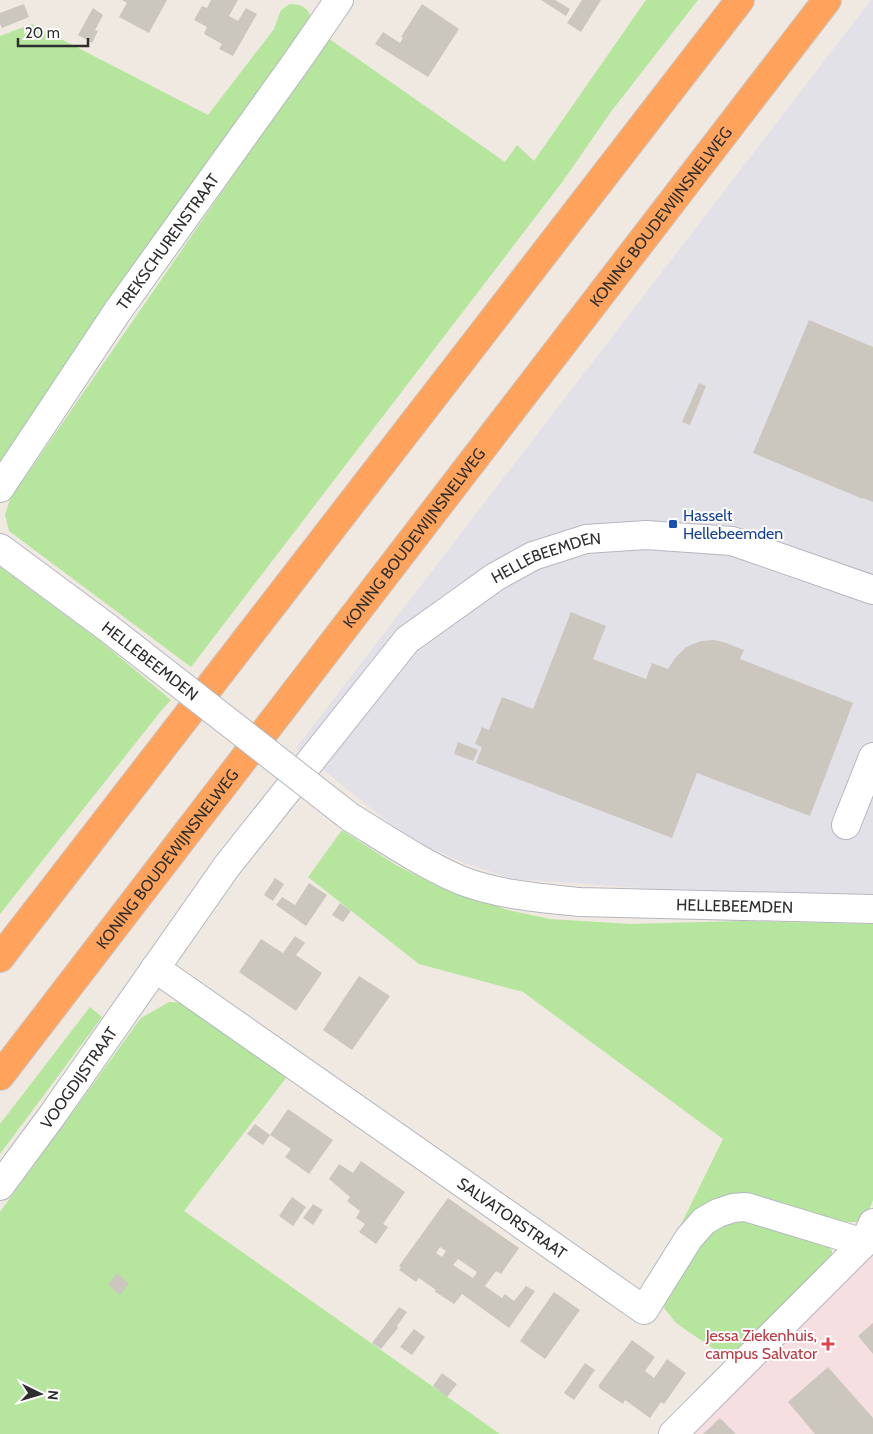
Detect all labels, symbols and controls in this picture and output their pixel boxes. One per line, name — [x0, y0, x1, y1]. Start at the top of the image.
scale bar — [18, 15, 88, 47]
text: 20 m — [25, 24, 60, 42]
street label: KONING BOUDEWIJNSNELWEG — [585, 123, 736, 310]
street label: TREKSCHURENSTRAAT — [112, 169, 223, 313]
street label: KONING BOUDEWIJNSNELWEG — [339, 444, 489, 631]
place label: Hasselt Hellebeemden — [683, 506, 783, 543]
marker: Hasselt Hellebeemden — [667, 518, 679, 530]
street label: HELLEBEEMDEN — [488, 529, 602, 587]
street label: HELLEBEEMDEN — [98, 617, 202, 705]
street label: KONING BOUDEWIJNSNELWEG — [92, 765, 242, 952]
street label: HELLEBEEMDEN — [676, 895, 793, 917]
street label: VOOGDIJSTRAAT — [36, 1023, 121, 1132]
street label: SALVATORSTRAAT — [454, 1173, 571, 1263]
place label: Jessa Ziekenhuis, campus Salvator — [705, 1326, 818, 1363]
marker: Jessa Ziekenhuis, campus Salvator — [821, 1337, 835, 1351]
north arrow — [15, 1369, 65, 1419]
text: N — [44, 1389, 62, 1401]

